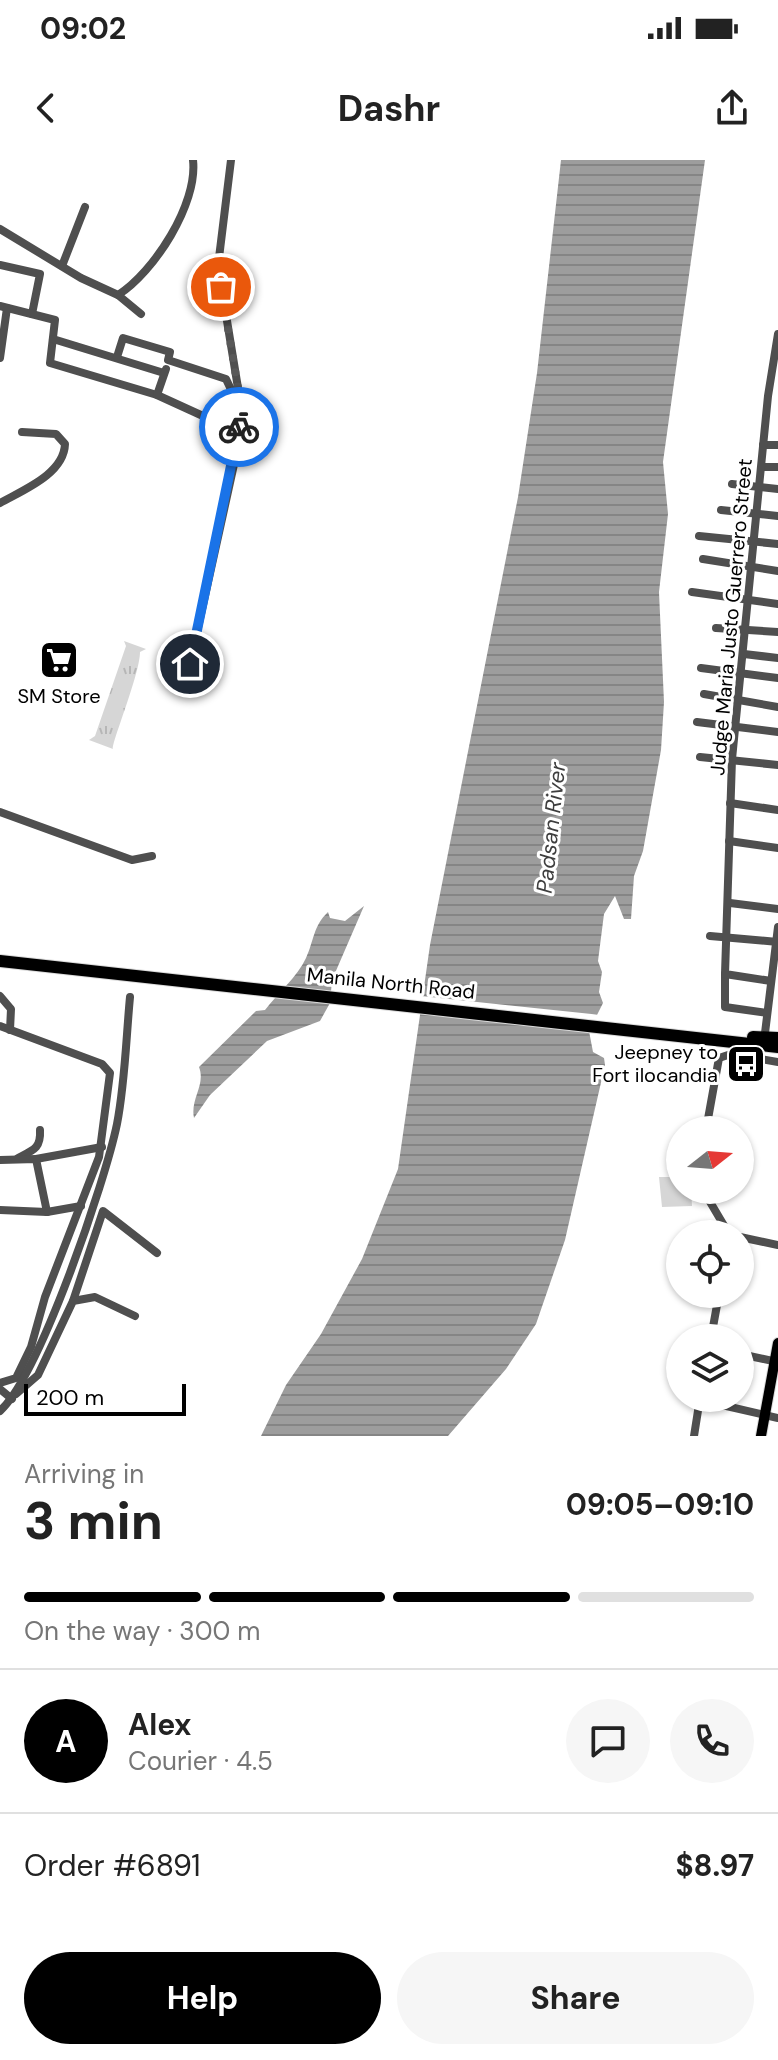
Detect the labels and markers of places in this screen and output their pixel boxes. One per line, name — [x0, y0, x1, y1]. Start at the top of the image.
pin — [187, 253, 255, 321]
pin — [156, 630, 224, 698]
supermarket icon: SM Store — [38, 639, 80, 681]
place label: SM Store — [17, 683, 101, 709]
place label: Jeepney to Fort ilocandia — [592, 1039, 718, 1088]
bus stop icon: Jeepney to Fort ilocandia — [725, 1043, 767, 1085]

